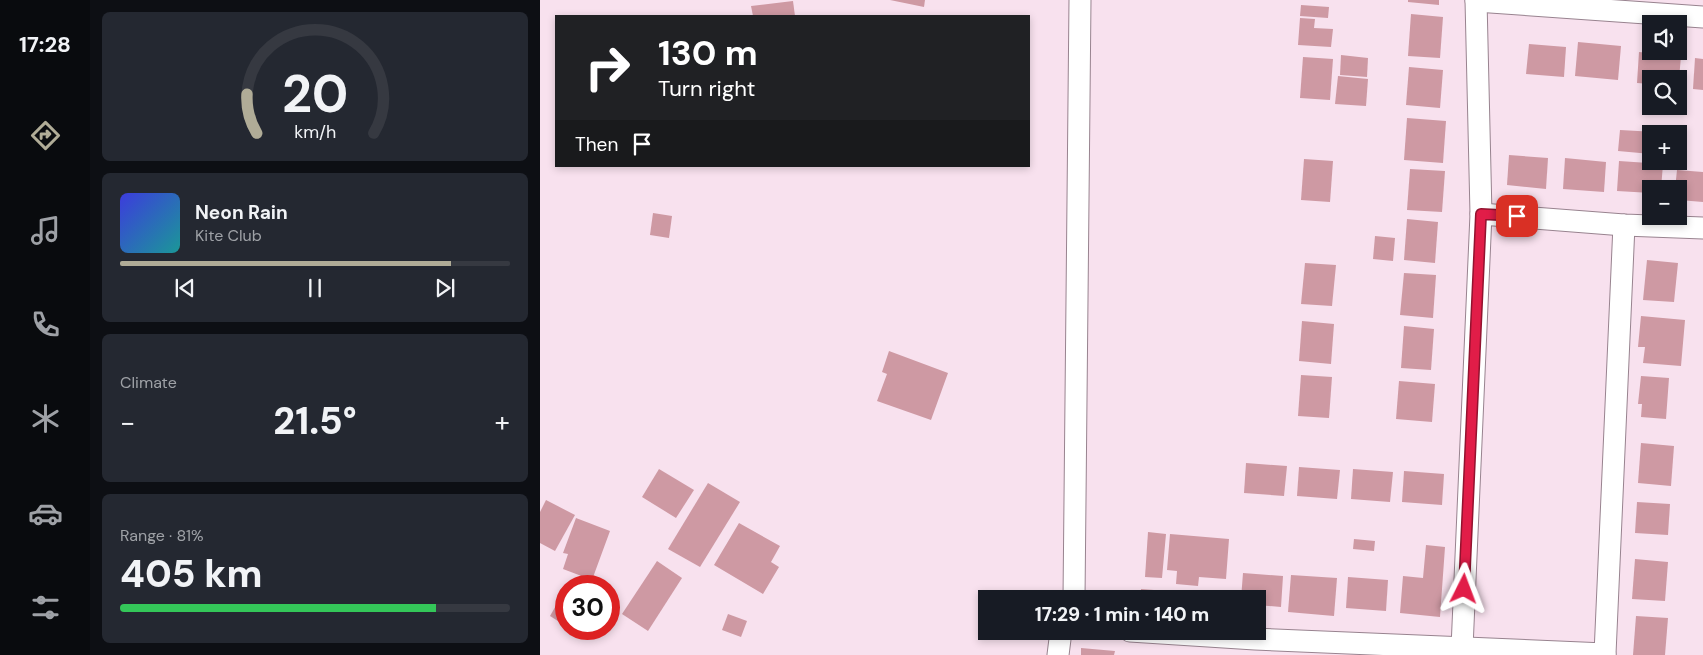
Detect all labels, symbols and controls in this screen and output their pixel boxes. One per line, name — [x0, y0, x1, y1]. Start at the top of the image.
map controls — [1642, 15, 1687, 225]
button: sound — [1642, 15, 1687, 60]
text: 17:28 — [19, 30, 71, 59]
text: 130 m — [658, 30, 758, 76]
icon: right — [575, 35, 640, 100]
text: 20 — [282, 60, 348, 128]
button: search — [1642, 70, 1687, 115]
text: Turn right — [658, 74, 755, 103]
icon: directions — [28, 118, 63, 153]
text: km/h — [294, 120, 336, 144]
button: + — [1642, 125, 1687, 170]
icon: arrive — [628, 130, 656, 158]
text: Then — [575, 132, 618, 157]
button: − — [1642, 180, 1687, 225]
pin — [1496, 195, 1538, 237]
text: Neon Rain — [195, 200, 288, 225]
icon: arrive — [1503, 202, 1531, 230]
icon: music — [28, 213, 63, 248]
text: Kite Club — [195, 225, 262, 246]
icon: previous — [171, 274, 199, 302]
icon: pause — [301, 274, 329, 302]
icon: next — [431, 274, 459, 302]
icon: phone — [28, 307, 63, 342]
text: Climate — [120, 372, 177, 393]
text: 21.5° — [273, 396, 357, 446]
icon: climate — [28, 401, 63, 436]
text: − — [120, 404, 135, 441]
text: + — [495, 404, 510, 441]
icon: car — [28, 496, 63, 531]
text: Range · 81% — [120, 525, 204, 546]
text: 405 km — [120, 549, 262, 599]
position arrow — [1437, 562, 1489, 614]
speed limit sign: 30 — [555, 575, 620, 640]
icon: filters — [28, 590, 63, 625]
text: 17:29 · 1 min · 140 m — [1035, 602, 1209, 627]

